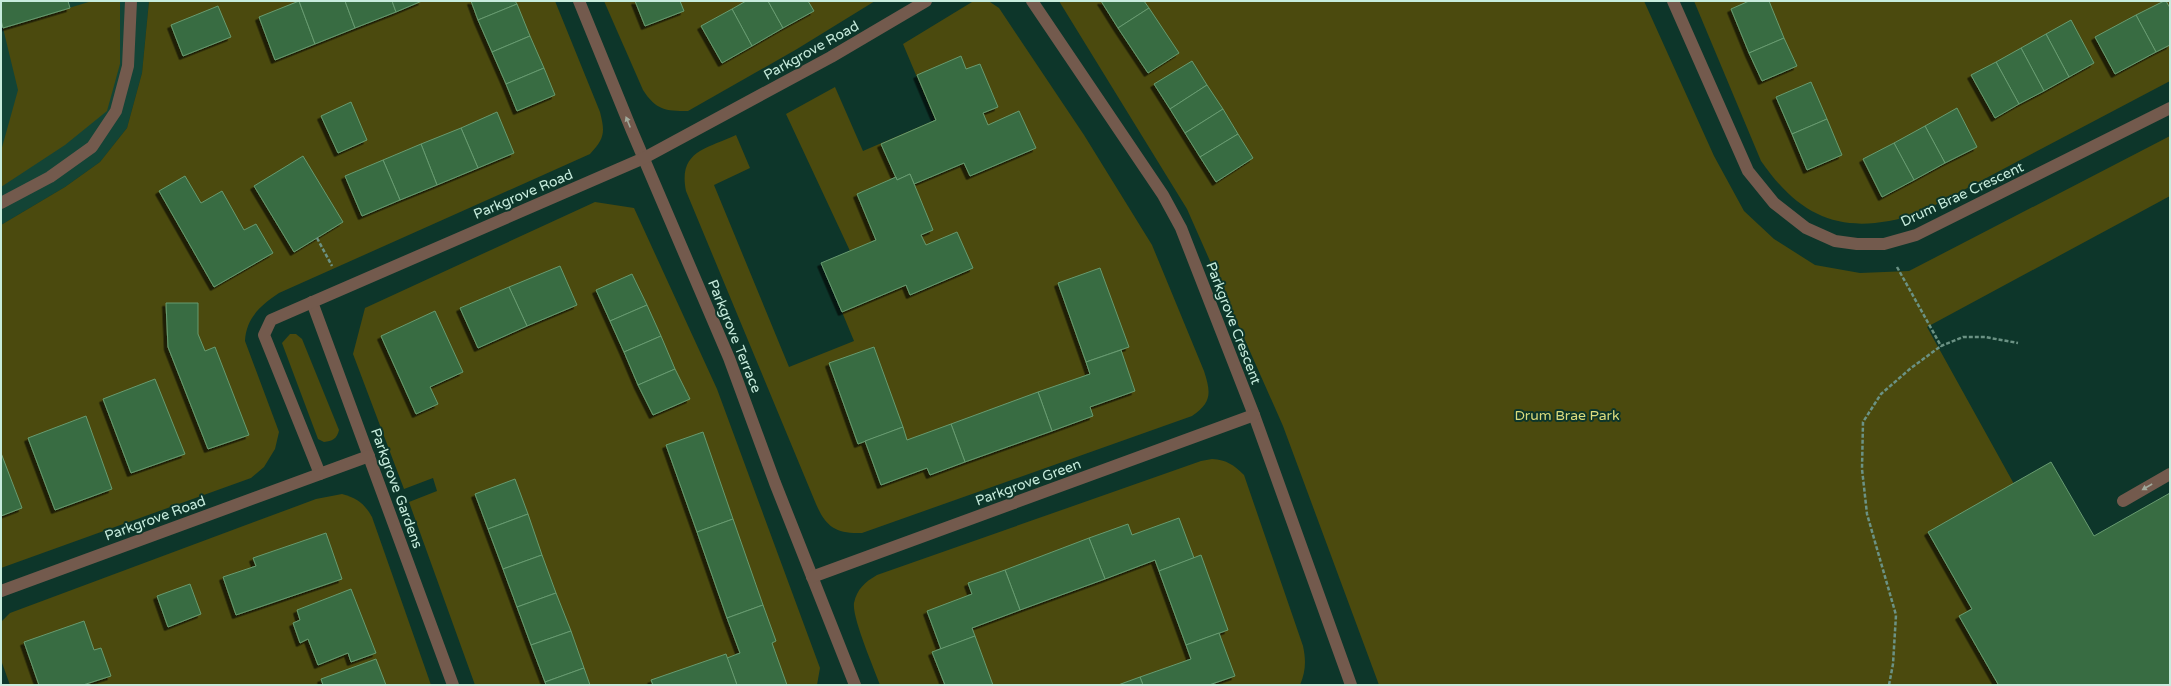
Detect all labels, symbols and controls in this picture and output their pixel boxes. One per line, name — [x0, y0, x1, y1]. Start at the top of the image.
street label: Parkgrove Road — [761, 17, 862, 84]
one-way arrow — [625, 116, 631, 128]
street label: Drum Brae Crescent — [1898, 158, 2027, 230]
street label: Parkgrove Road — [471, 166, 575, 223]
street label: Parkgrove Crescent — [1202, 260, 1265, 387]
street label: Parkgrove Terrace — [704, 277, 765, 395]
park label: Drum Brae Park — [1514, 407, 1620, 424]
street label: Parkgrove Gardens — [367, 426, 426, 551]
street label: Parkgrove Green — [973, 455, 1083, 509]
one-way arrow — [2141, 484, 2152, 491]
street label: Parkgrove Road — [102, 492, 208, 545]

